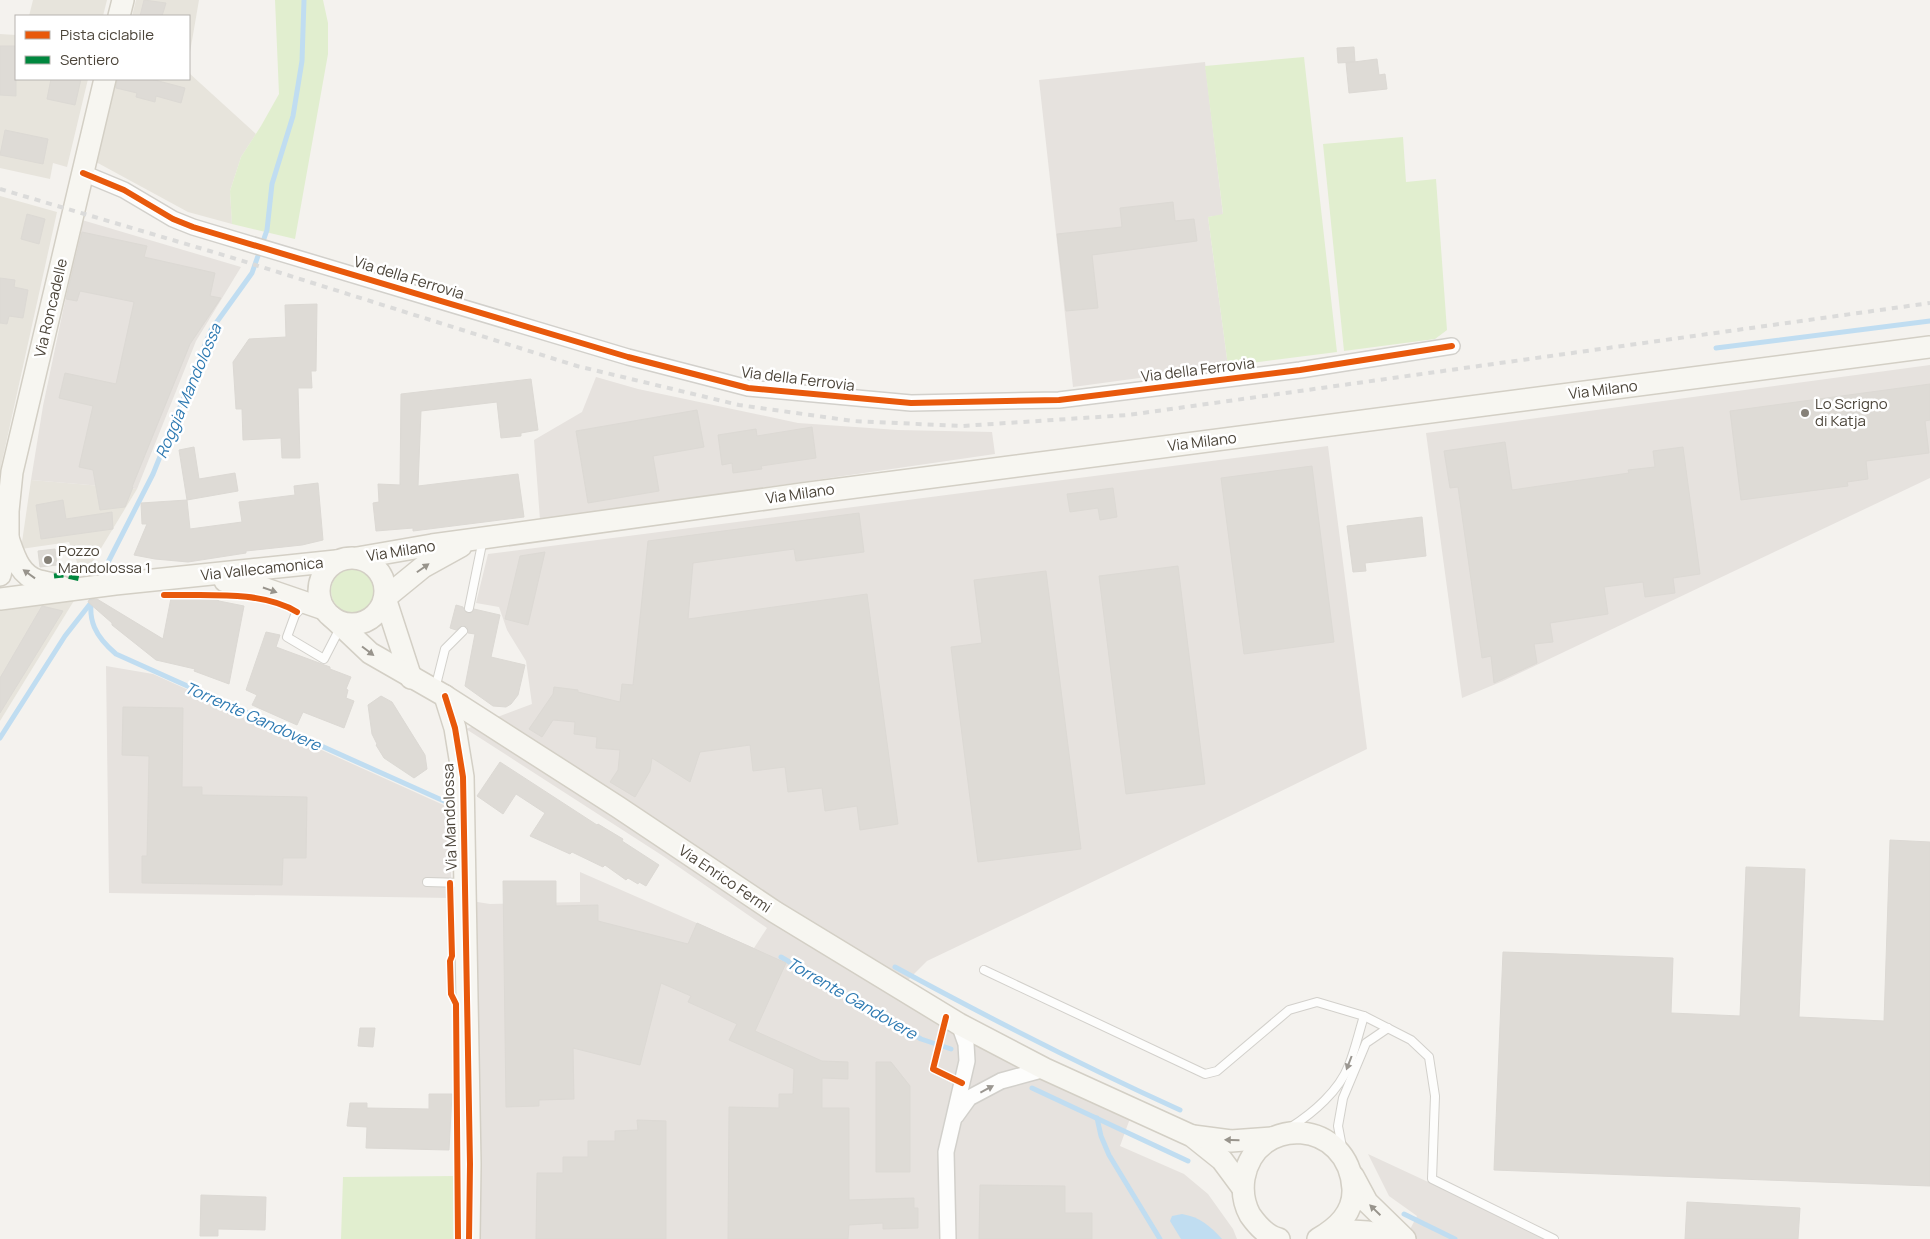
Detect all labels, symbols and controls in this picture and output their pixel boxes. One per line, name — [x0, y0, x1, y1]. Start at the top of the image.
legend — [15, 15, 190, 80]
text: Pista ciclabile — [60, 24, 154, 45]
text: Sentiero — [60, 49, 119, 70]
street label: Via della Ferrovia — [351, 251, 467, 304]
street label: Via Roncadelle — [29, 256, 72, 359]
water label: Roggia Mandolossa — [150, 319, 227, 462]
street label: Via della Ferrovia — [1140, 352, 1256, 387]
street label: Via della Ferrovia — [740, 361, 856, 396]
street label: Via Milano — [1567, 375, 1639, 404]
place label: Lo Scrigno di Katja — [1815, 393, 1888, 431]
marker: Lo Scrigno di Katja — [1799, 407, 1811, 419]
street label: Via Milano — [1166, 427, 1238, 456]
street label: Via Milano — [764, 478, 836, 509]
street label: Via Milano — [365, 535, 437, 566]
place label: Pozzo Mandolossa 1 — [58, 540, 151, 578]
street label: Via Vallecamonica — [200, 552, 324, 585]
marker: Pozzo Mandolossa 1 — [42, 554, 54, 566]
one-way arrow — [416, 563, 430, 573]
one-way arrow — [23, 569, 36, 580]
one-way arrow — [262, 587, 277, 595]
one-way arrow — [361, 645, 374, 656]
water label: Torrente Gandovere — [182, 676, 326, 757]
street label: Via Mandolossa — [437, 763, 462, 871]
street label: Via Enrico Fermi — [675, 840, 776, 917]
water label: Torrente Gandovere — [783, 952, 922, 1045]
one-way arrow — [1345, 1056, 1353, 1071]
one-way arrow — [980, 1085, 994, 1093]
one-way arrow — [1224, 1136, 1240, 1144]
one-way arrow — [1369, 1204, 1381, 1216]

